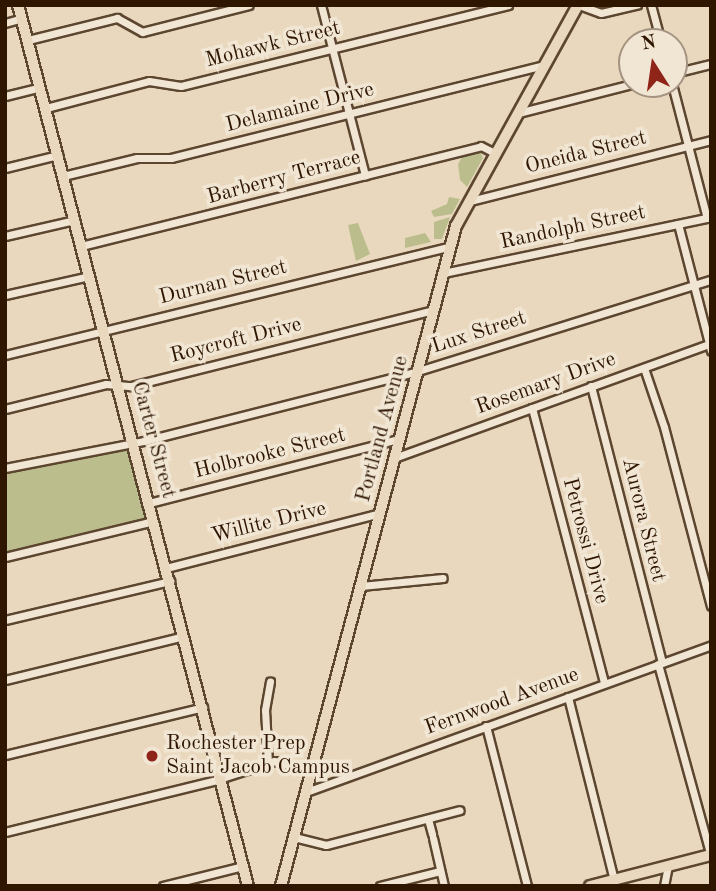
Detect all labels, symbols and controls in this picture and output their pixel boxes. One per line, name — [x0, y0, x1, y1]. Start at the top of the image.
street label: Mohawk Street — [203, 16, 343, 74]
north arrow — [618, 28, 688, 98]
text: N — [640, 33, 658, 55]
street label: Delamaine Drive — [223, 77, 377, 139]
street label: Oneida Street — [523, 126, 649, 180]
street label: Barberry Terrace — [205, 145, 363, 211]
street label: Randolph Street — [498, 200, 648, 256]
street label: Durnan Street — [157, 255, 289, 311]
street label: Lux Street — [429, 306, 529, 360]
street label: Roycroft Drive — [168, 313, 304, 369]
street label: Rosemary Drive — [472, 347, 620, 421]
street label: Portland Avenue — [351, 353, 415, 505]
street label: Carter Street — [125, 379, 181, 501]
street label: Holbrooke Street — [192, 423, 348, 485]
street label: Aurora Street — [615, 455, 671, 585]
street label: Petrossi Drive — [556, 475, 614, 607]
street label: Willite Drive — [209, 497, 329, 549]
street label: Fernwood Avenue — [422, 662, 582, 742]
place label: Rochester Prep Saint Jacob Campus — [166, 731, 350, 781]
marker: Rochester Prep Saint Jacob Campus — [144, 748, 160, 764]

